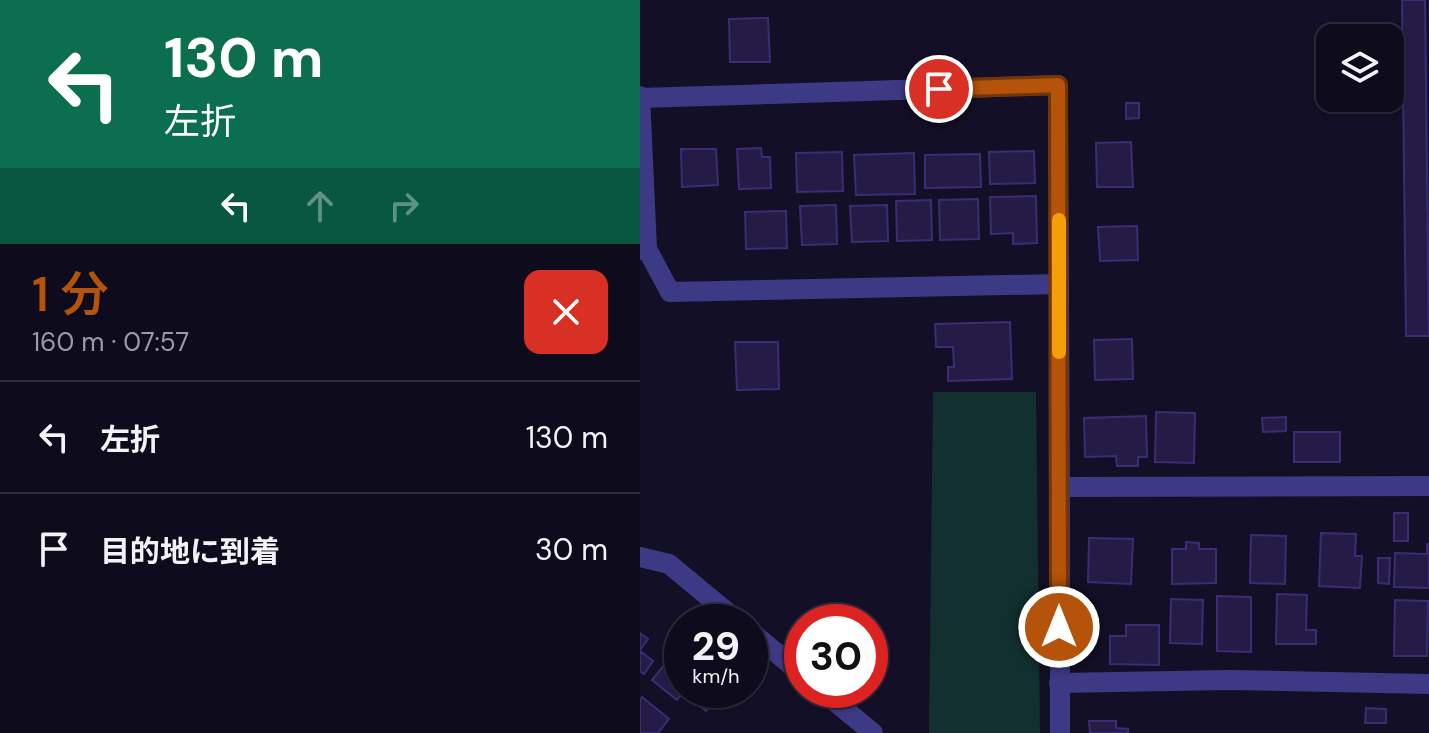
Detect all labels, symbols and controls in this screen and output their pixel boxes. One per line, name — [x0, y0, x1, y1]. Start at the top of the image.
text: 130 m — [164, 21, 323, 94]
map controls — [1316, 24, 1404, 112]
button: layers — [1316, 24, 1404, 112]
icon: left — [32, 32, 136, 136]
pin — [905, 55, 973, 123]
icon: arrive — [917, 67, 961, 111]
text: 左折 — [164, 98, 236, 145]
icon: left — [214, 184, 258, 228]
icon: ahead — [298, 184, 342, 228]
icon: right — [382, 184, 426, 228]
text: 1 分 — [32, 263, 108, 326]
button: close — [524, 270, 608, 354]
text: 160 m · 07:57 — [32, 325, 189, 359]
icon: left — [32, 415, 76, 459]
text: 130 m — [526, 418, 608, 457]
text: 左折 — [100, 420, 160, 459]
icon: arrive — [32, 527, 76, 571]
text: 30 m — [535, 530, 608, 569]
text: 目的地に到着 — [100, 532, 280, 571]
position arrow — [1017, 585, 1101, 669]
speed limit sign: 30 — [784, 604, 888, 708]
text: 29 — [692, 620, 740, 672]
text: km/h — [692, 663, 740, 689]

